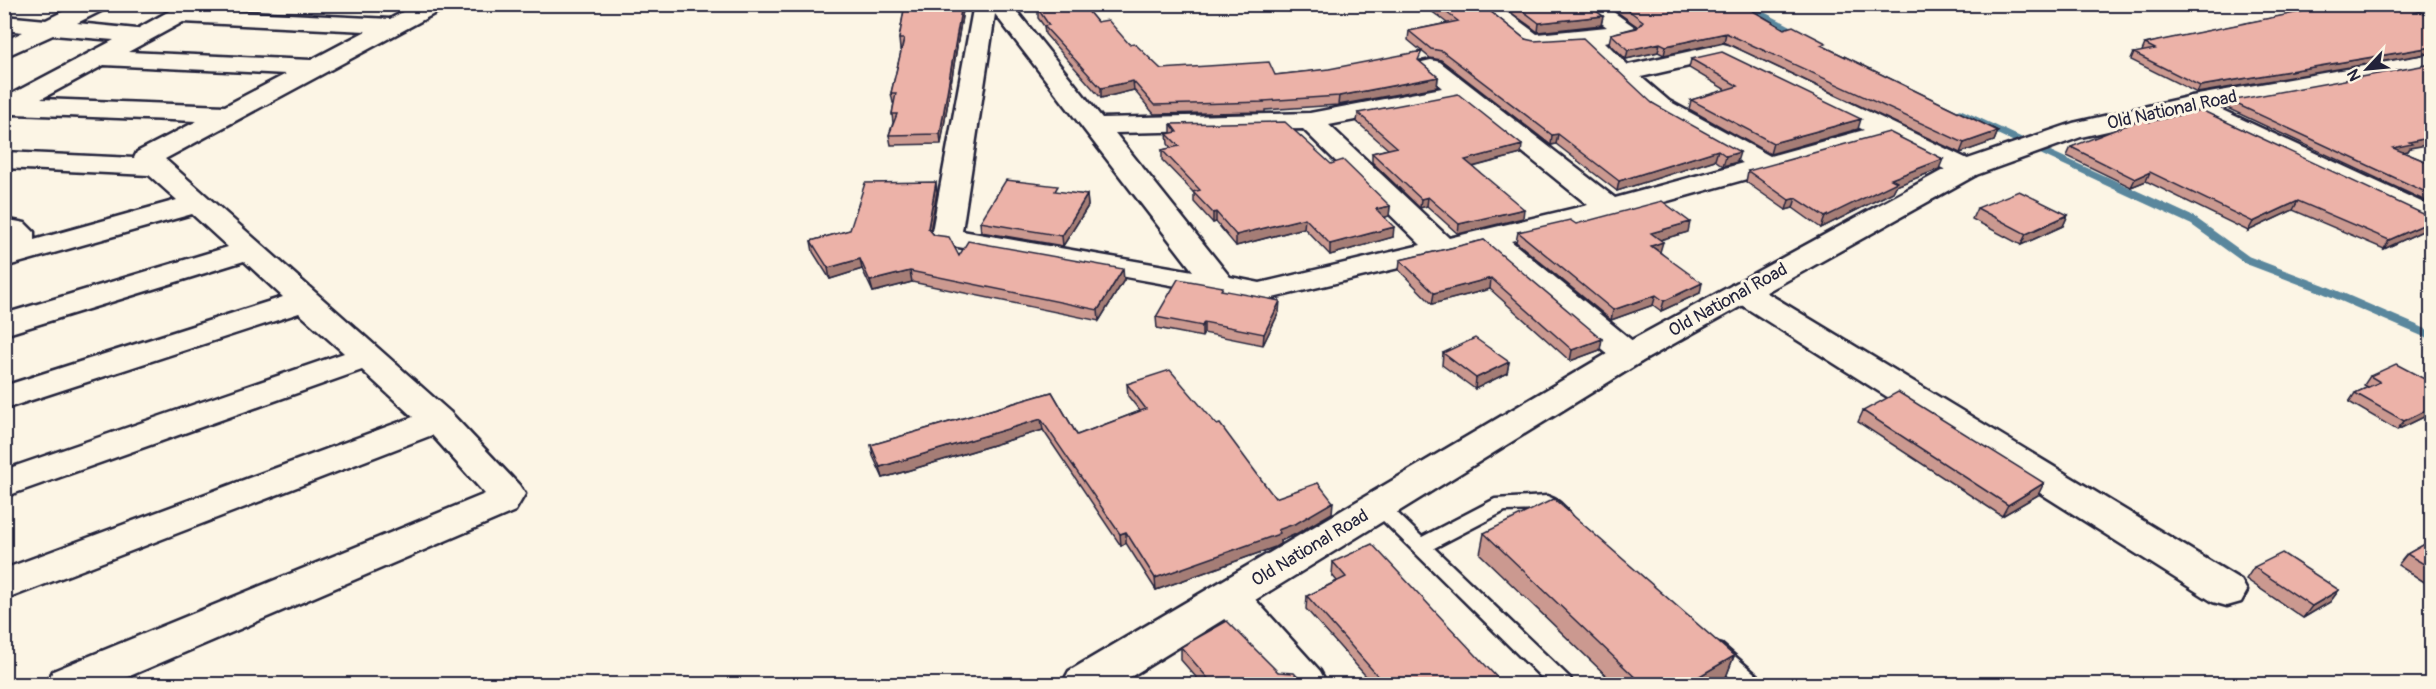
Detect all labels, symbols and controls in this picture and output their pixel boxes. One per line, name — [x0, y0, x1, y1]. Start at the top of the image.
north arrow — [2337, 39, 2397, 99]
text: N — [2343, 66, 2366, 84]
street label: Old National Road — [2105, 85, 2239, 135]
street label: Old National Road — [1665, 258, 1791, 342]
street label: Old National Road — [1247, 504, 1373, 592]

